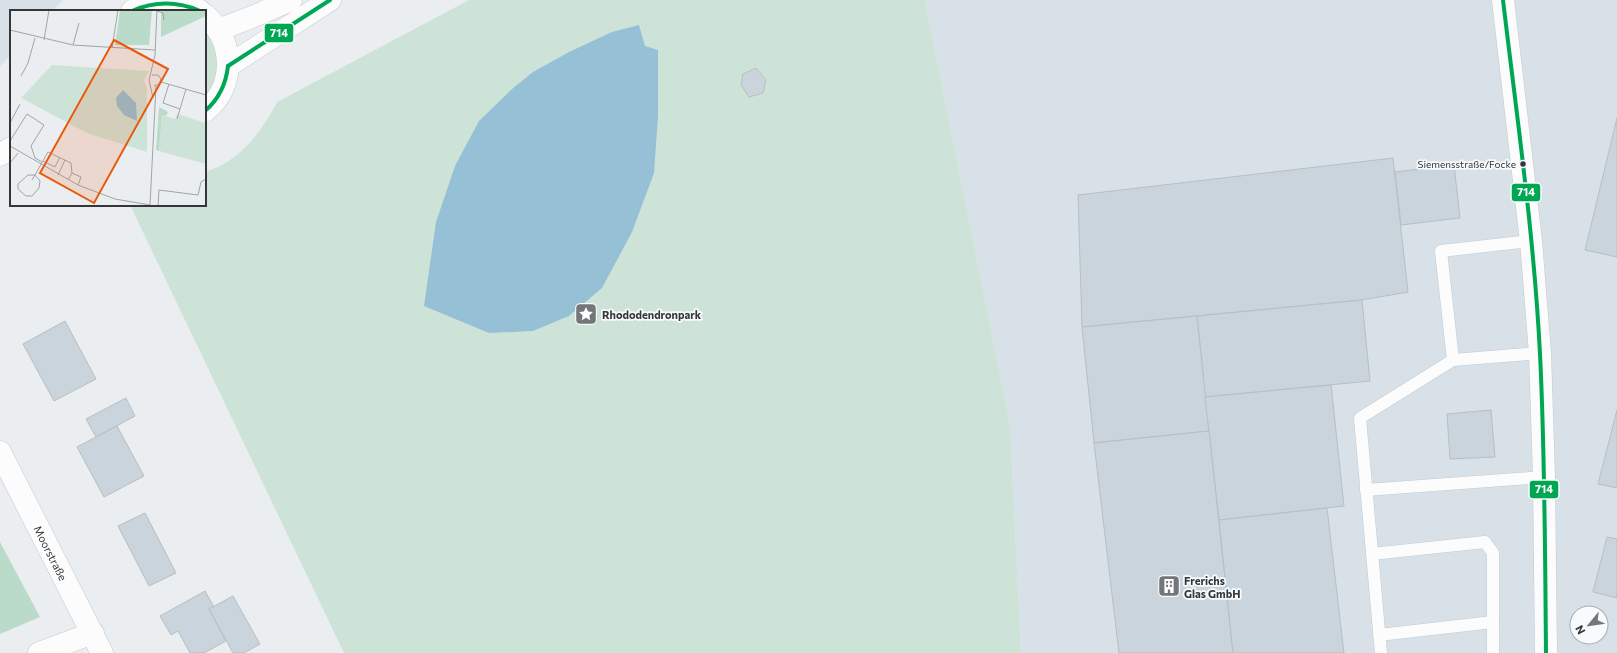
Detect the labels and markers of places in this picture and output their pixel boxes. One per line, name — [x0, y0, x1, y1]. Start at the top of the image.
place label: Siemensstraße/Focke — [1418, 158, 1516, 170]
marker: Siemensstraße/Focke — [1518, 159, 1528, 169]
place icon: Rhododendronpark — [573, 301, 599, 327]
place label: Rhododendronpark — [602, 308, 702, 321]
building icon: Frerichs Glas GmbH — [1156, 573, 1182, 599]
place label: Frerichs Glas GmbH — [1184, 574, 1240, 600]

